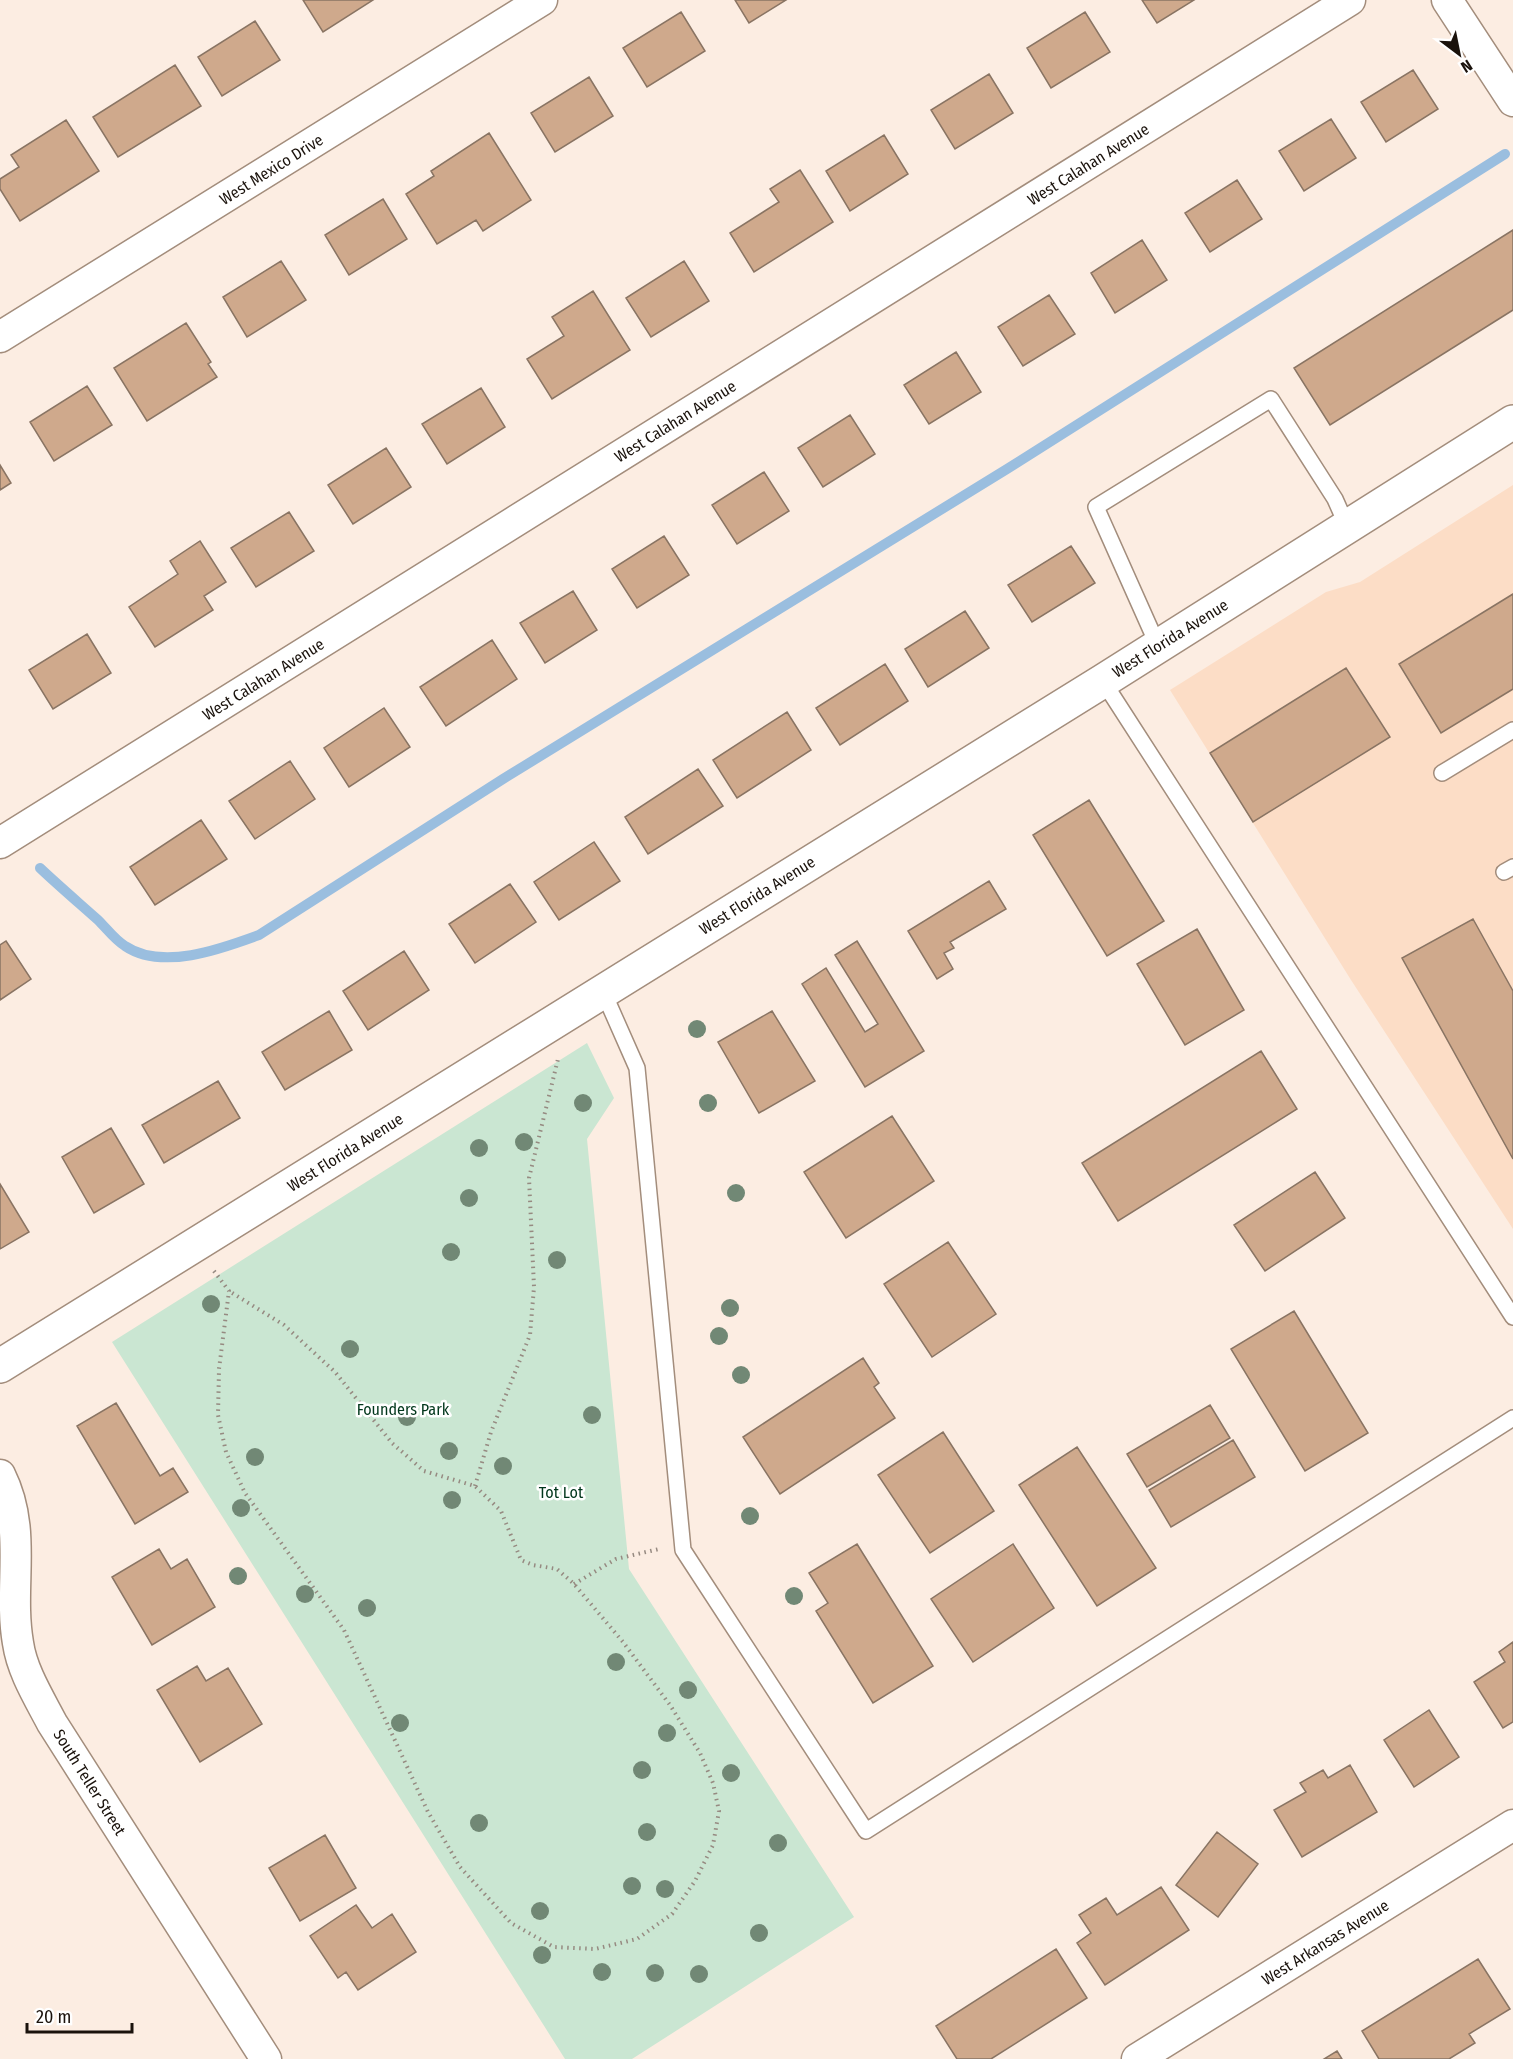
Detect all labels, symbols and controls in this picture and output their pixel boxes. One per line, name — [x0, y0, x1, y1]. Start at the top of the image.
north arrow — [1429, 24, 1489, 84]
text: N — [1458, 56, 1476, 77]
street label: West Calahan Avenue — [1024, 119, 1153, 210]
street label: West Mexico Drive — [216, 130, 327, 209]
street label: West Calahan Avenue — [611, 376, 740, 467]
street label: West Florida Avenue — [1109, 595, 1232, 682]
street label: West Calahan Avenue — [199, 634, 328, 725]
street label: West Florida Avenue — [696, 852, 819, 939]
street label: West Florida Avenue — [284, 1109, 407, 1196]
park label: Founders Park — [357, 1400, 450, 1419]
park label: Tot Lot — [539, 1483, 584, 1502]
street label: South Teller Street — [49, 1726, 130, 1839]
street label: West Arkansas Avenue — [1258, 1896, 1392, 1989]
scale bar — [27, 1996, 132, 2034]
text: 20 m — [36, 2006, 71, 2028]

